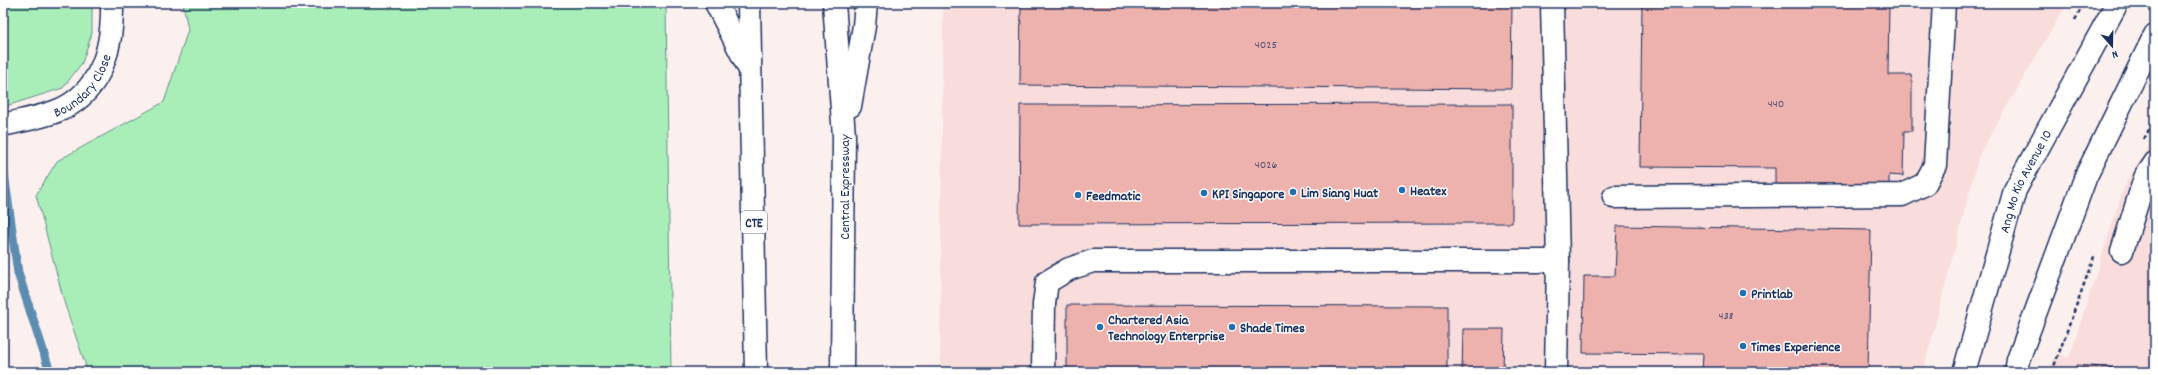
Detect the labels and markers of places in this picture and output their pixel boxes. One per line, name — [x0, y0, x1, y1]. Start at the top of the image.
place label: Heatex — [1410, 182, 1447, 202]
place label: Lim Siang Huat — [1301, 184, 1379, 204]
place label: KPI Singapore — [1212, 185, 1284, 205]
marker: Heatex — [1397, 185, 1407, 195]
place label: Feedmatic — [1086, 187, 1141, 207]
marker: Lim Siang Huat — [1288, 187, 1298, 197]
marker: KPI Singapore — [1199, 188, 1209, 198]
marker: Feedmatic — [1073, 190, 1083, 200]
place label: Printlab — [1751, 285, 1793, 305]
marker: Printlab — [1738, 288, 1748, 298]
place label: Chartered Asia Technology Enterprise — [1108, 311, 1225, 347]
place label: Shade Times — [1240, 319, 1305, 339]
marker: Chartered Asia Technology Enterprise — [1095, 322, 1105, 332]
marker: Shade Times — [1227, 322, 1237, 332]
place label: Times Experience — [1751, 338, 1840, 358]
marker: Times Experience — [1738, 341, 1748, 351]

